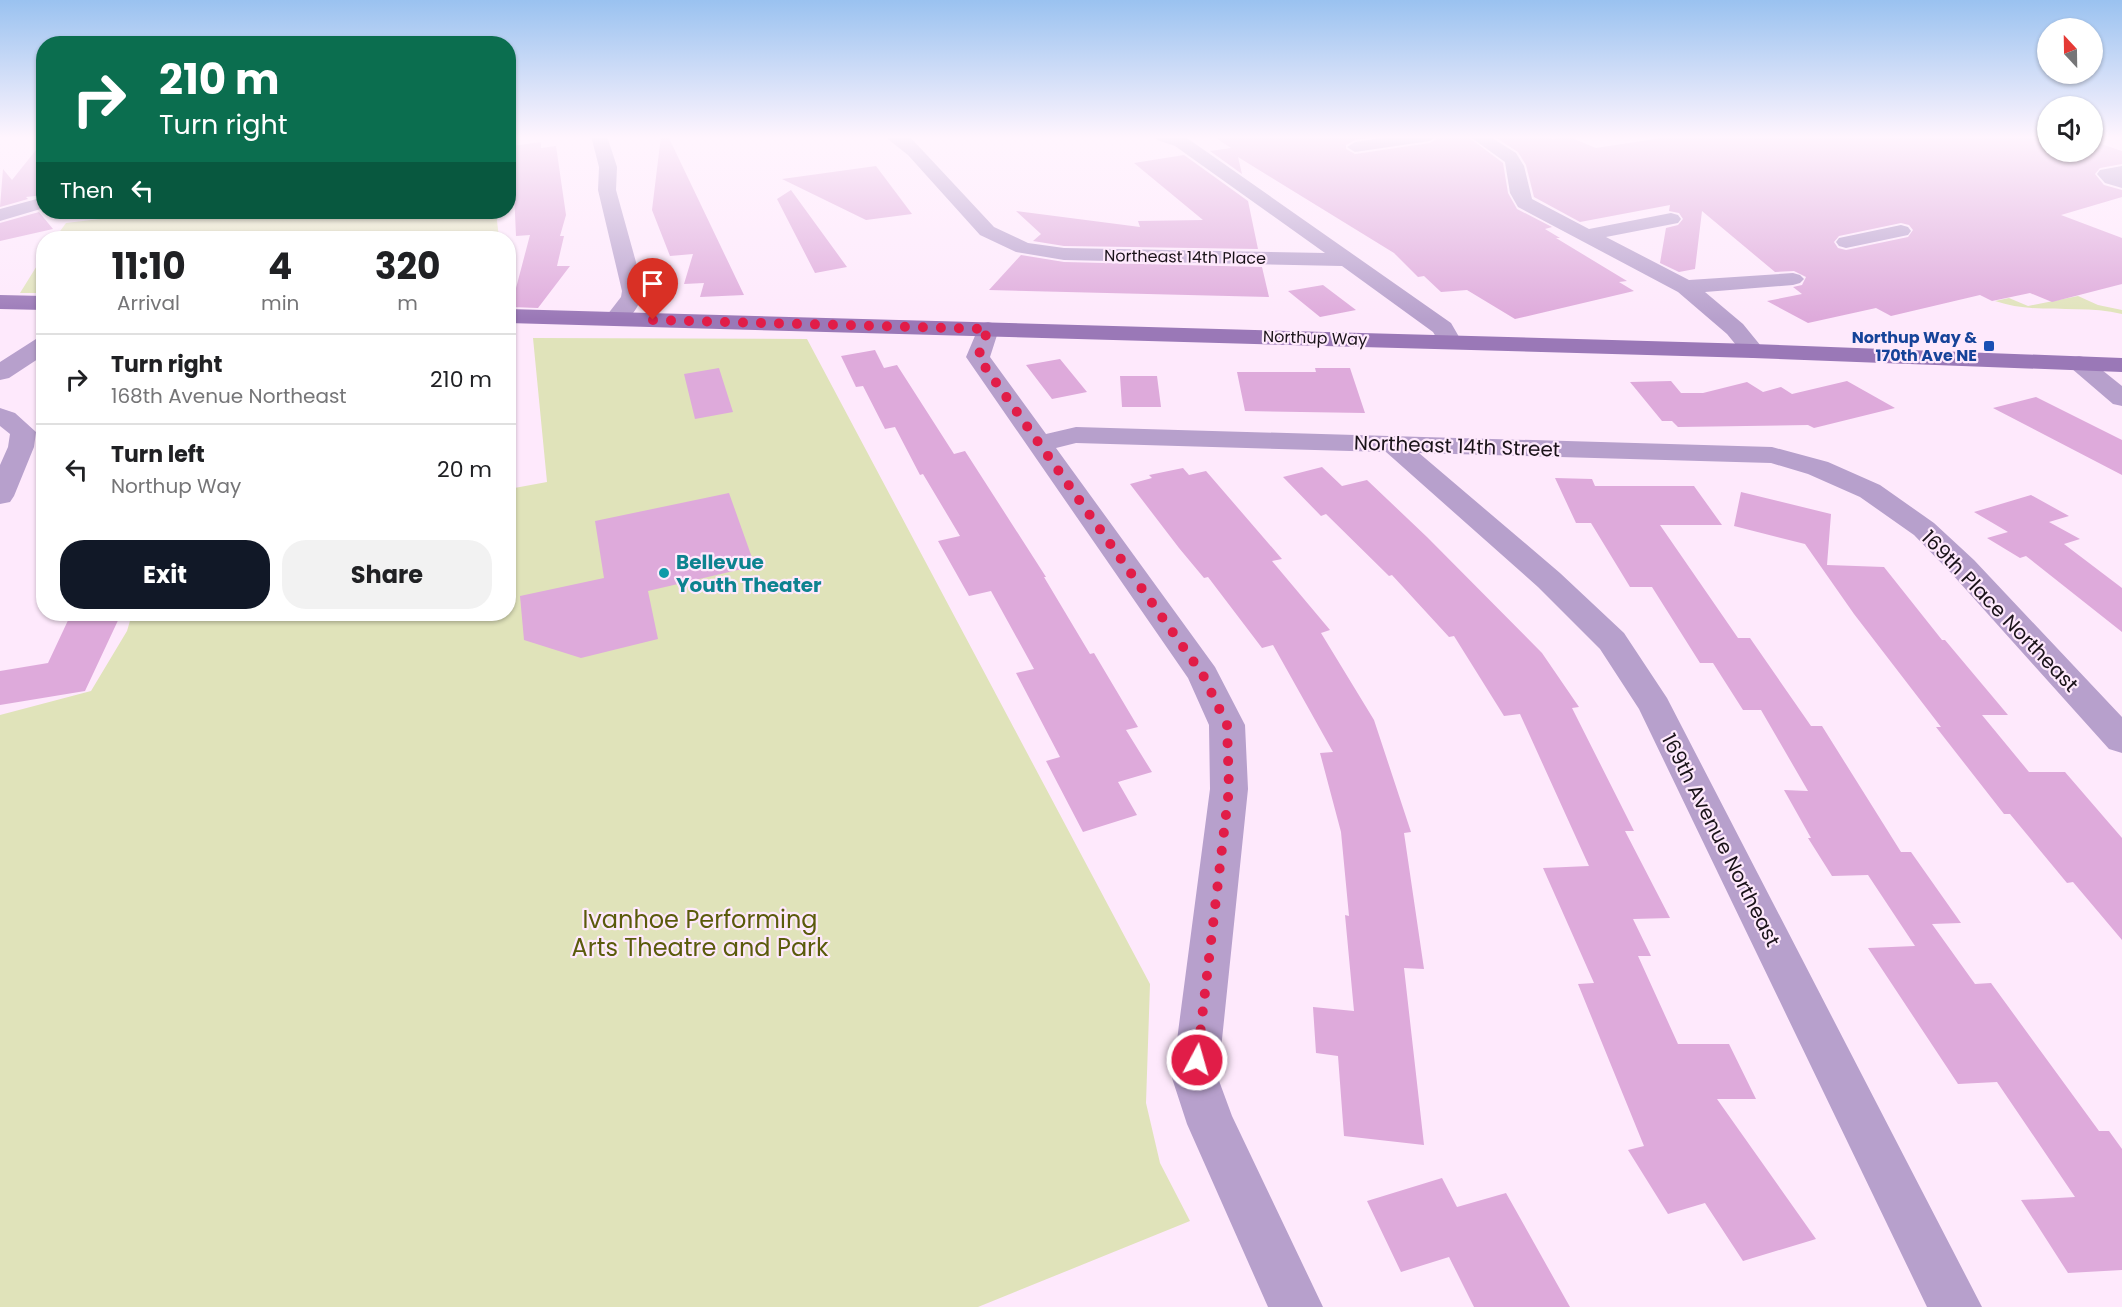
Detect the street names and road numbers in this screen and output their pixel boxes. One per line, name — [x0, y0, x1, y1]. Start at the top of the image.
street label: Northeast 14th Place — [1104, 244, 1266, 270]
street label: Northup Way — [1262, 325, 1368, 351]
street label: Northeast 14th Street — [1353, 428, 1561, 464]
street label: 169th Place Northeast — [1915, 524, 2085, 698]
street label: 169th Avenue Northeast — [1655, 729, 1787, 951]

